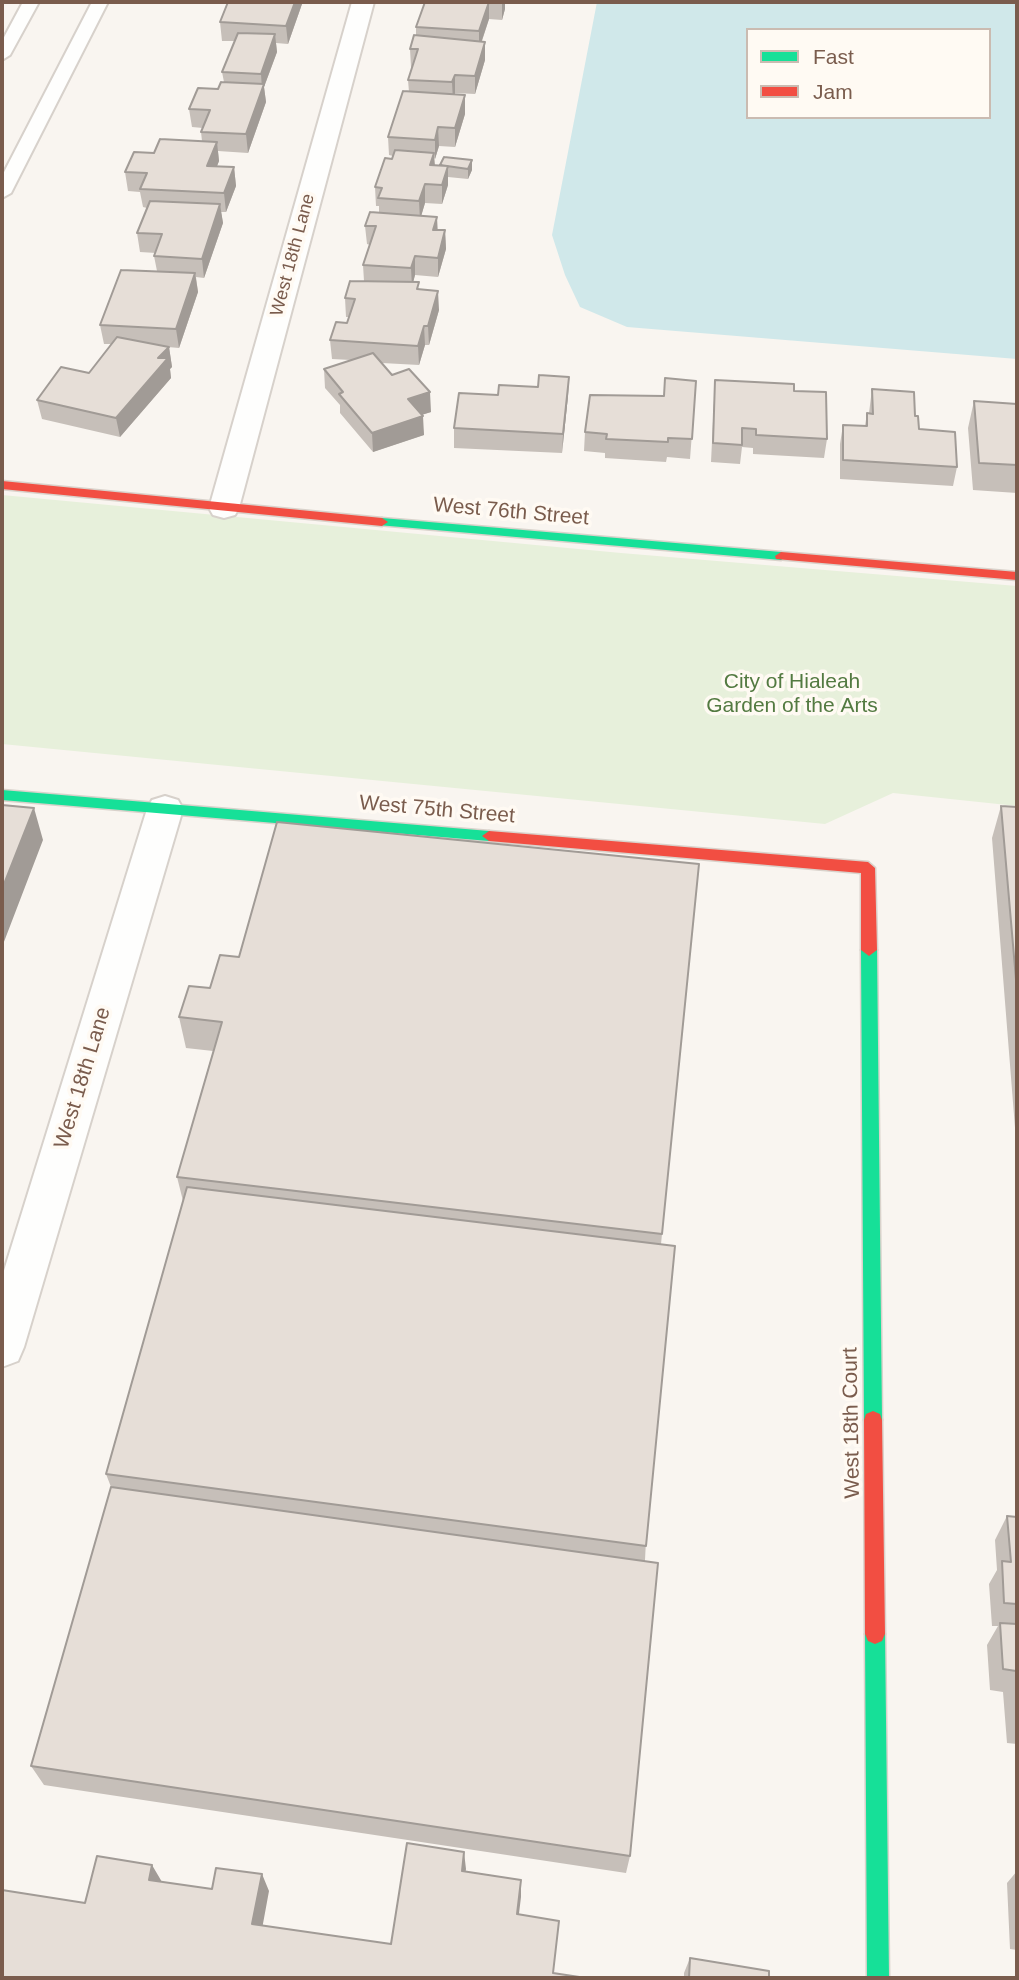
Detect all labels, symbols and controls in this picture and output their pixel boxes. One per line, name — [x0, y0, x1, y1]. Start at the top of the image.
legend — [746, 28, 991, 119]
text: Fast — [813, 45, 854, 68]
text: Jam — [813, 80, 853, 103]
street label: West 18th Lane — [266, 191, 320, 319]
street label: West 76th Street — [432, 493, 590, 531]
park label: City of Hialeah Garden of the Arts — [706, 669, 878, 719]
street label: West 75th Street — [358, 791, 516, 829]
street label: West 18th Lane — [50, 1004, 116, 1152]
street label: West 18th Court — [838, 1347, 866, 1499]

